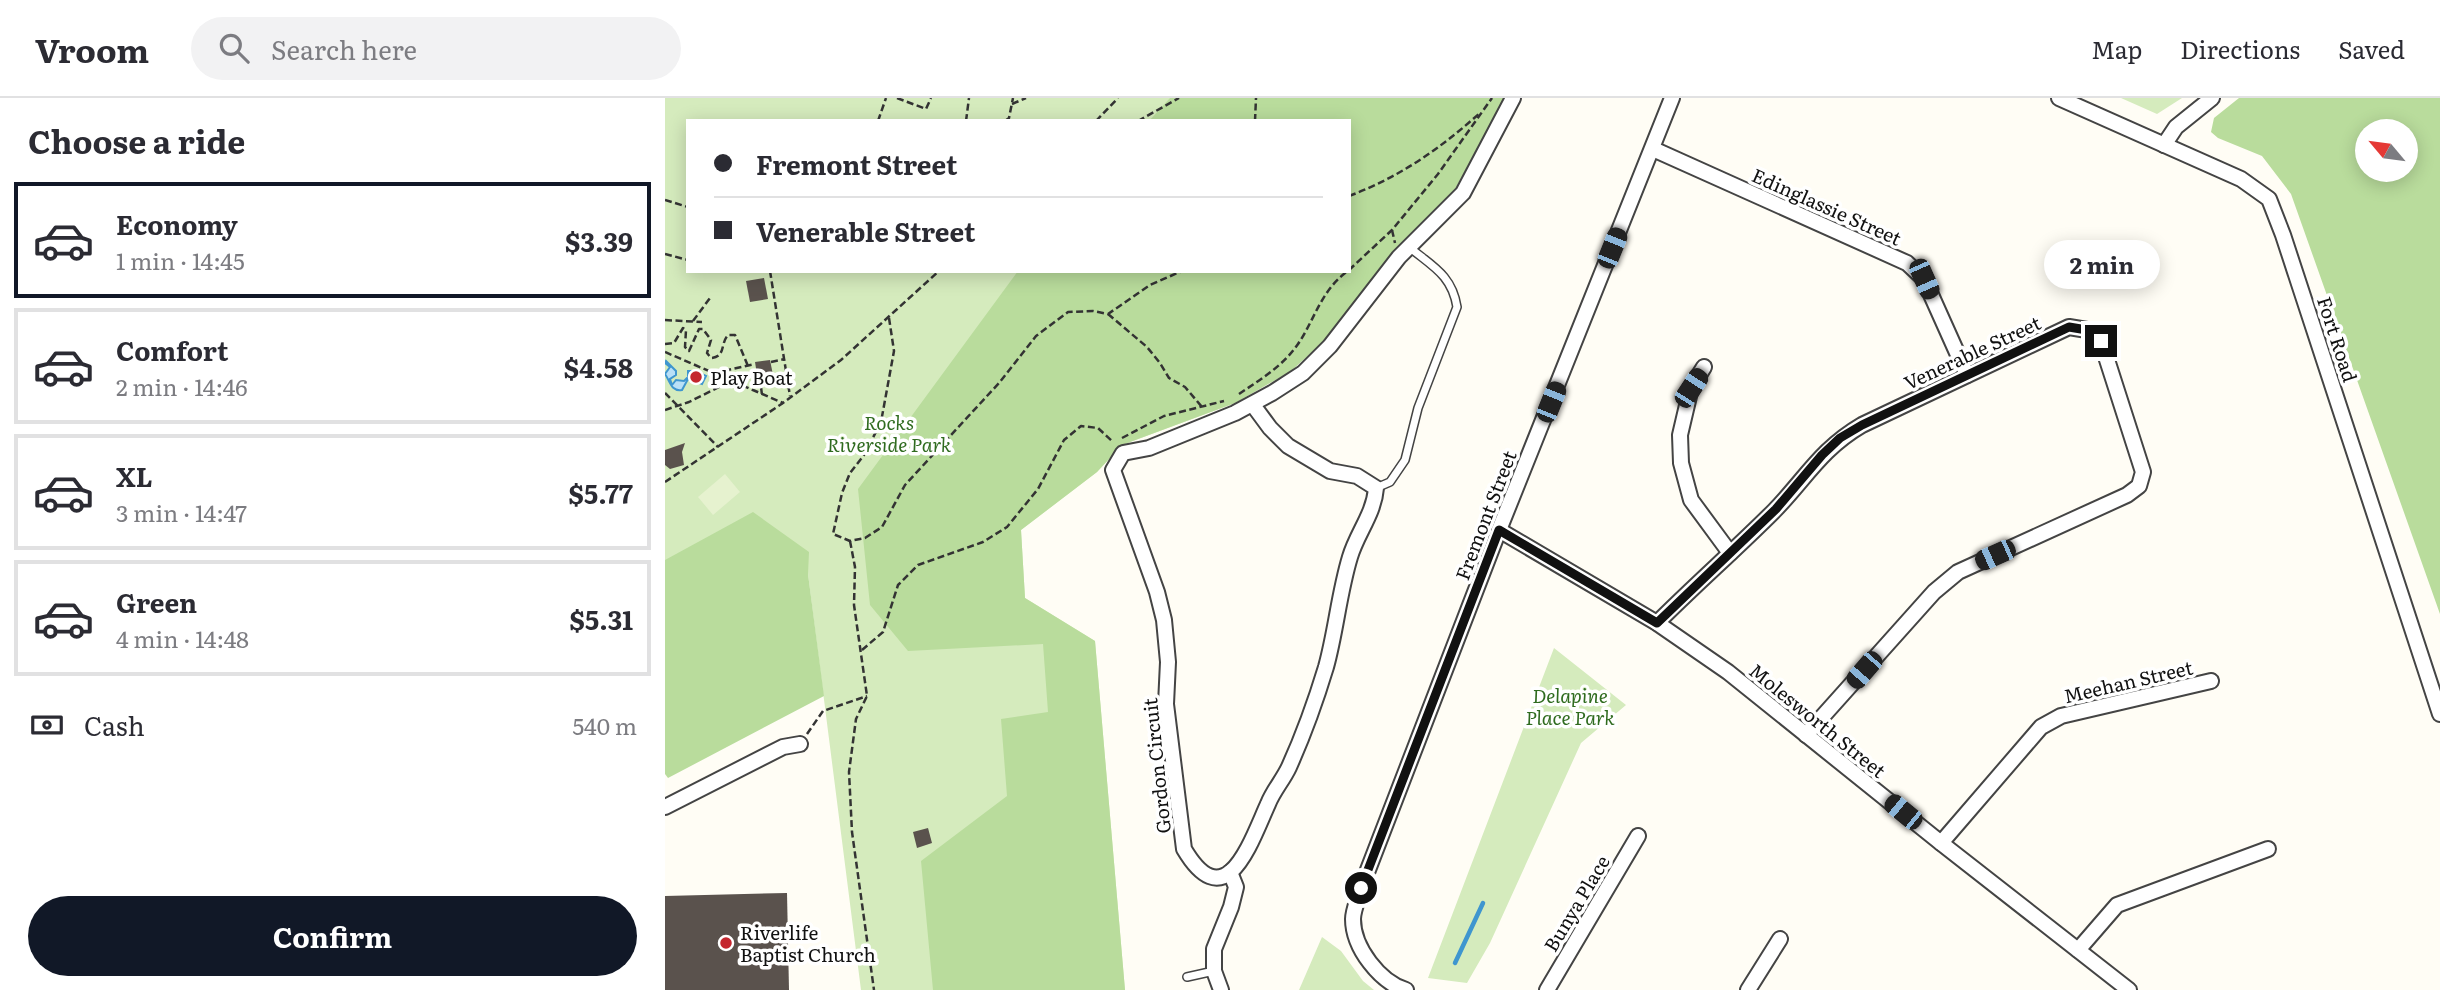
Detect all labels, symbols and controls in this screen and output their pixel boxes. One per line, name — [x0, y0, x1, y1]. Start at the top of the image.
search box — [191, 17, 681, 80]
text: Vroom — [35, 24, 149, 73]
icon: search — [215, 29, 253, 67]
text: Search here — [271, 29, 417, 68]
text: Map — [2091, 31, 2142, 66]
text: Directions — [2180, 31, 2300, 66]
text: Saved — [2338, 31, 2405, 66]
text: Choose a ride — [28, 116, 245, 164]
north arrow — [2355, 119, 2419, 182]
map controls — [2355, 119, 2418, 182]
text: Fremont Street — [756, 144, 957, 183]
street label: Edinglassie Street — [1748, 160, 1907, 252]
text: Economy — [116, 204, 238, 243]
icon: car — [32, 209, 95, 272]
text: Venerable Street — [756, 211, 975, 250]
text: $3.39 — [565, 221, 633, 260]
car — [1595, 225, 1630, 271]
callout: 2 min — [2043, 240, 2159, 288]
text: 1 min · 14:45 — [116, 243, 245, 277]
text: 2 min — [2070, 247, 2134, 281]
car — [1906, 256, 1943, 302]
street label: Fort Road — [2311, 293, 2365, 386]
street label: Venerable Street — [1899, 308, 2045, 396]
route end — [2085, 325, 2117, 357]
text: Comfort — [116, 330, 228, 369]
icon: car — [32, 335, 95, 398]
text: $4.58 — [564, 347, 633, 386]
place label: Play Boat — [710, 363, 793, 391]
car — [1671, 365, 1712, 411]
text: 2 min · 14:46 — [116, 369, 248, 403]
marker: Play Boat — [688, 369, 704, 385]
car — [1534, 379, 1569, 425]
park label: Rocks Riverside Park — [827, 408, 952, 458]
street label: Fremont Street — [1447, 446, 1523, 584]
text: XL — [116, 456, 153, 495]
icon: car — [32, 461, 95, 524]
text: $5.77 — [569, 473, 633, 512]
text: 3 min · 14:47 — [116, 495, 247, 529]
car — [1972, 537, 2019, 573]
text: Green — [116, 582, 197, 621]
icon: car — [32, 587, 95, 650]
text: $5.31 — [570, 599, 633, 638]
text: 4 min · 14:48 — [116, 621, 249, 655]
car — [1843, 647, 1886, 693]
street label: Meehan Street — [2061, 652, 2196, 709]
street label: Molesworth Street — [1744, 656, 1892, 784]
park label: Delapine Place Park — [1525, 681, 1615, 731]
street label: Gordon Circuit — [1135, 697, 1177, 835]
text: Cash — [84, 705, 145, 744]
icon: cash — [28, 706, 66, 744]
text: 540 m — [572, 708, 637, 742]
car — [1881, 791, 1926, 833]
street label: Bunya Place — [1536, 849, 1616, 956]
route start — [1345, 872, 1377, 904]
button: Confirm — [28, 896, 637, 976]
place label: Riverlife Baptist Church — [740, 918, 876, 968]
marker: Riverlife Baptist Church — [718, 935, 734, 951]

